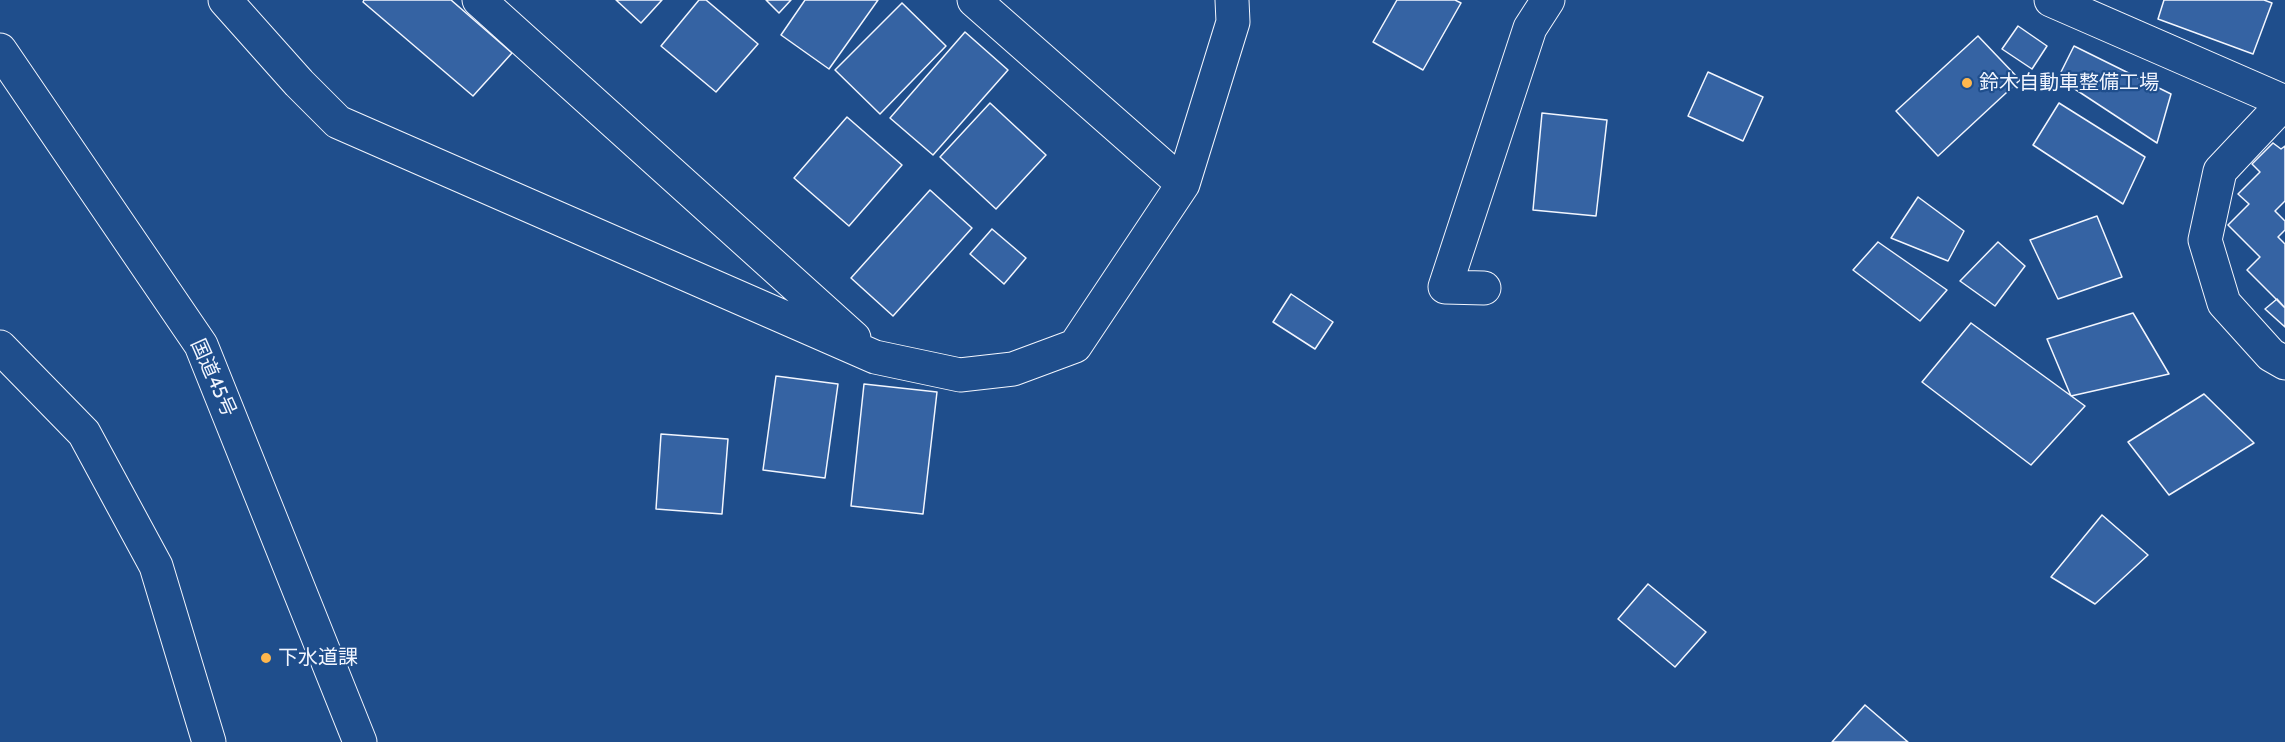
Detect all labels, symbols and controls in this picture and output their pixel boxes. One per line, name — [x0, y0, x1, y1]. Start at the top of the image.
place label: 鈴木自動車整備工場 — [1979, 71, 2159, 95]
marker: 鈴木自動車整備工場 — [1960, 76, 1974, 90]
street label: 国道45号 — [185, 335, 241, 421]
place label: 下水道課 — [278, 646, 358, 670]
marker: 下水道課 — [259, 651, 273, 665]

